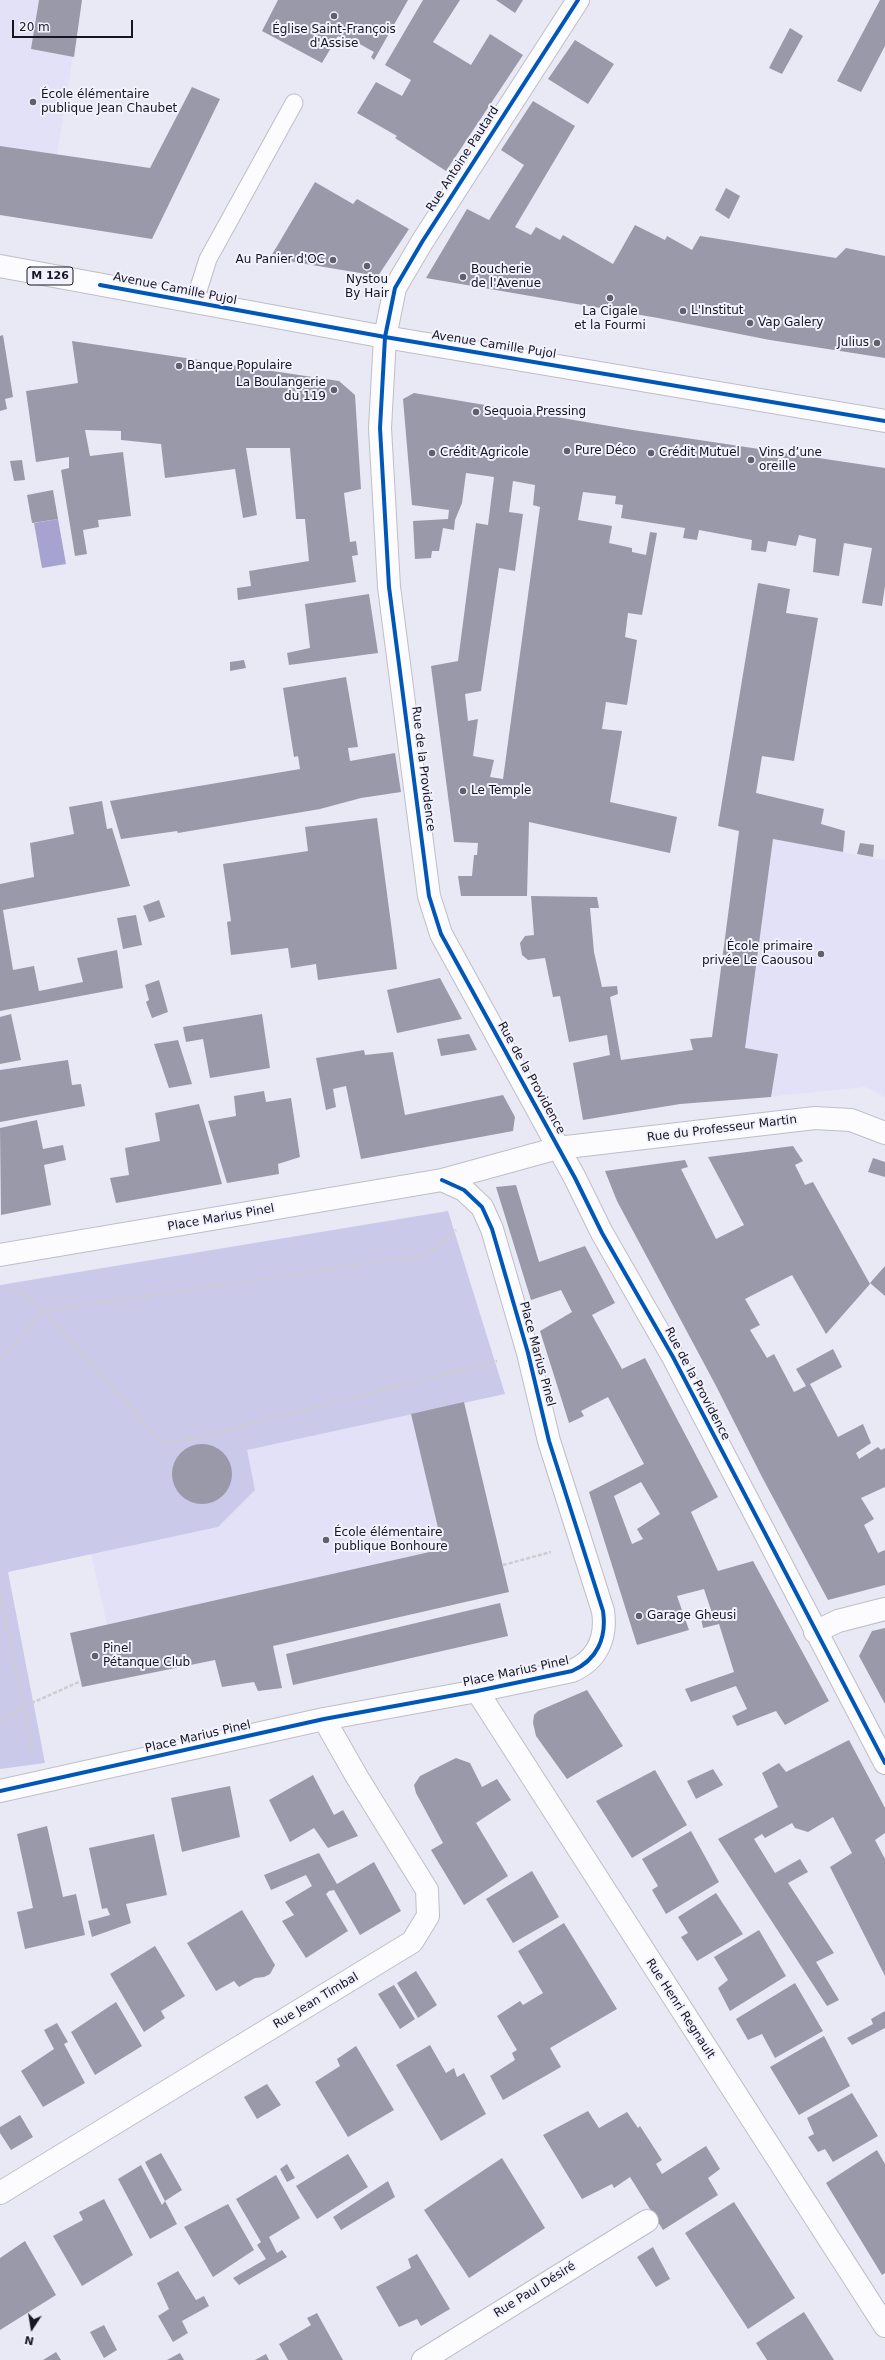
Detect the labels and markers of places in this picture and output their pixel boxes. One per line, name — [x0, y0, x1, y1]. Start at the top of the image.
marker: Église Saint-François d'Assise — [329, 11, 339, 21]
place label: Église Saint-François d'Assise — [272, 23, 396, 51]
place label: École élémentaire publique Jean Chaubet — [41, 88, 177, 116]
marker: École élémentaire publique Jean Chaubet — [28, 97, 38, 107]
place label: Au Panier d'OC — [236, 253, 325, 267]
marker: Au Panier d'OC — [328, 255, 338, 265]
marker: Nystou By Hair — [362, 261, 372, 271]
place label: Boucherie de l'Avenue — [471, 263, 541, 291]
marker: Boucherie de l'Avenue — [458, 272, 468, 282]
place label: Nystou By Hair — [345, 273, 389, 301]
marker: La Cigale et la Fourmi — [605, 293, 615, 303]
place label: L'Institut — [691, 304, 743, 318]
place label: La Cigale et la Fourmi — [574, 305, 646, 333]
marker: L'Institut — [678, 306, 688, 316]
place label: Vap Galery — [758, 316, 823, 330]
marker: Vap Galery — [745, 318, 755, 328]
place label: Julius — [837, 336, 869, 350]
marker: Julius — [872, 338, 882, 348]
place label: Banque Populaire — [187, 359, 292, 373]
marker: Banque Populaire — [174, 361, 184, 371]
place label: La Boulangerie du 119 — [236, 376, 326, 404]
marker: La Boulangerie du 119 — [329, 385, 339, 395]
place label: Sequoia Pressing — [484, 405, 586, 419]
marker: Sequoia Pressing — [471, 407, 481, 417]
place label: Pure Déco — [575, 444, 636, 458]
place label: Crédit Agricole — [440, 446, 529, 460]
marker: Pure Déco — [562, 446, 572, 456]
place label: Crédit Mutuel — [659, 446, 740, 460]
place label: Vins d’une oreille — [759, 446, 822, 474]
marker: Crédit Agricole — [427, 448, 437, 458]
marker: Crédit Mutuel — [646, 448, 656, 458]
marker: Vins d’une oreille — [746, 455, 756, 465]
place label: Le Temple — [471, 784, 531, 798]
marker: Le Temple — [458, 786, 468, 796]
place label: École primaire privée Le Caousou — [702, 940, 813, 968]
marker: École primaire privée Le Caousou — [816, 949, 826, 959]
place label: École élémentaire publique Bonhoure — [334, 1526, 448, 1554]
marker: École élémentaire publique Bonhoure — [321, 1535, 331, 1545]
place label: Garage Gheusi — [647, 1609, 736, 1623]
marker: Garage Gheusi — [634, 1611, 644, 1621]
place label: Pinel Pétanque Club — [103, 1642, 190, 1670]
marker: Pinel Pétanque Club — [90, 1651, 100, 1661]

